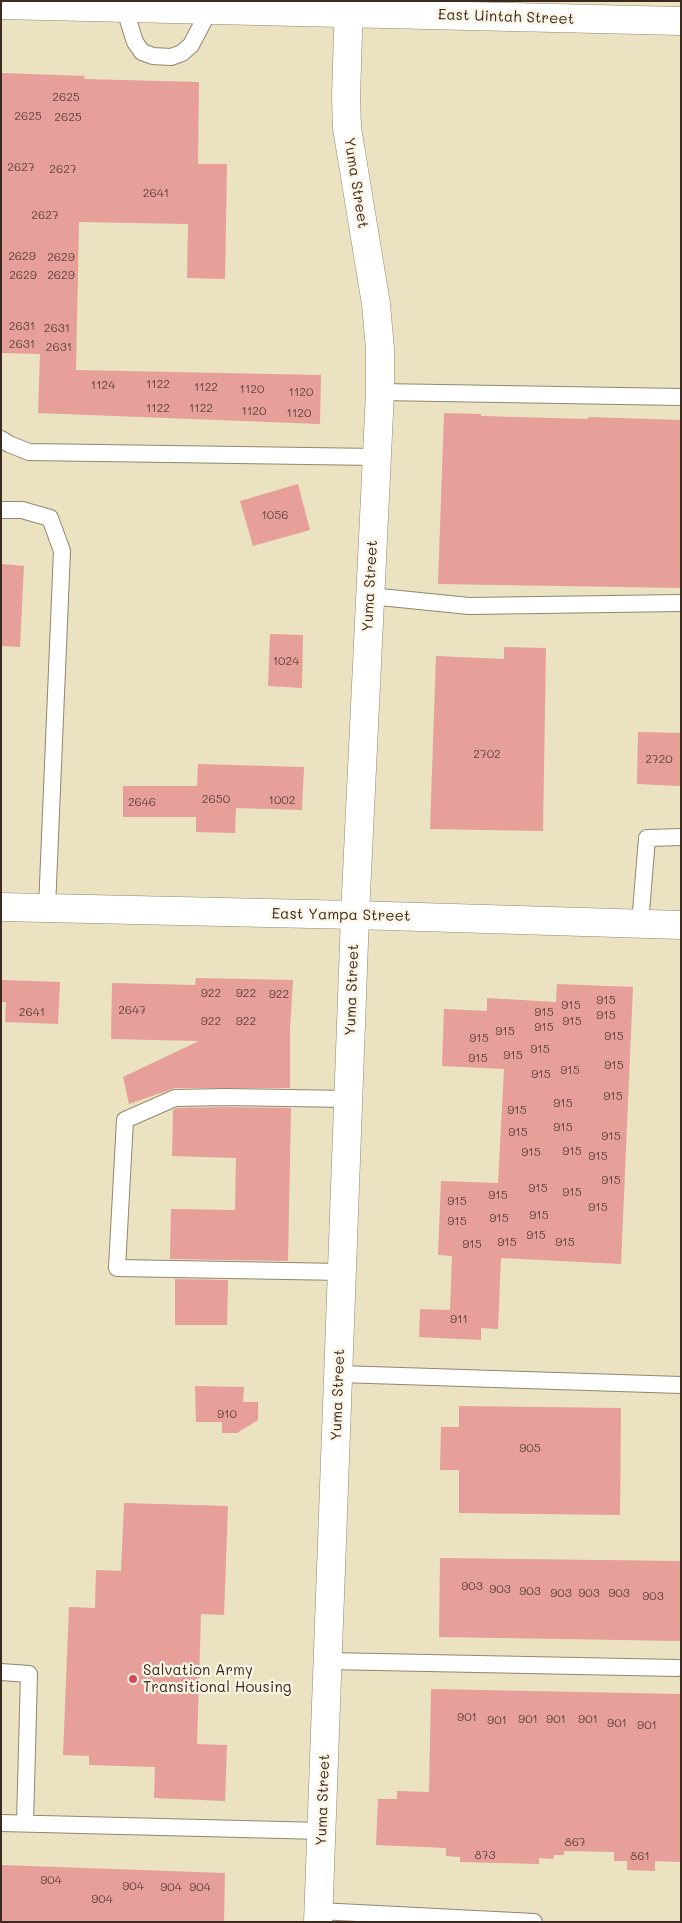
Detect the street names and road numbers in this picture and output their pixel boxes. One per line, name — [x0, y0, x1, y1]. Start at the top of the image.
street label: East Uintah Street — [437, 6, 575, 28]
street label: Yuma Street — [340, 136, 372, 230]
street label: Yuma Street — [359, 540, 381, 632]
street label: East Yampa Street — [271, 905, 411, 925]
street label: Yuma Street — [341, 944, 363, 1036]
street label: Yuma Street — [327, 1349, 349, 1441]
street label: Yuma Street — [312, 1754, 334, 1846]

